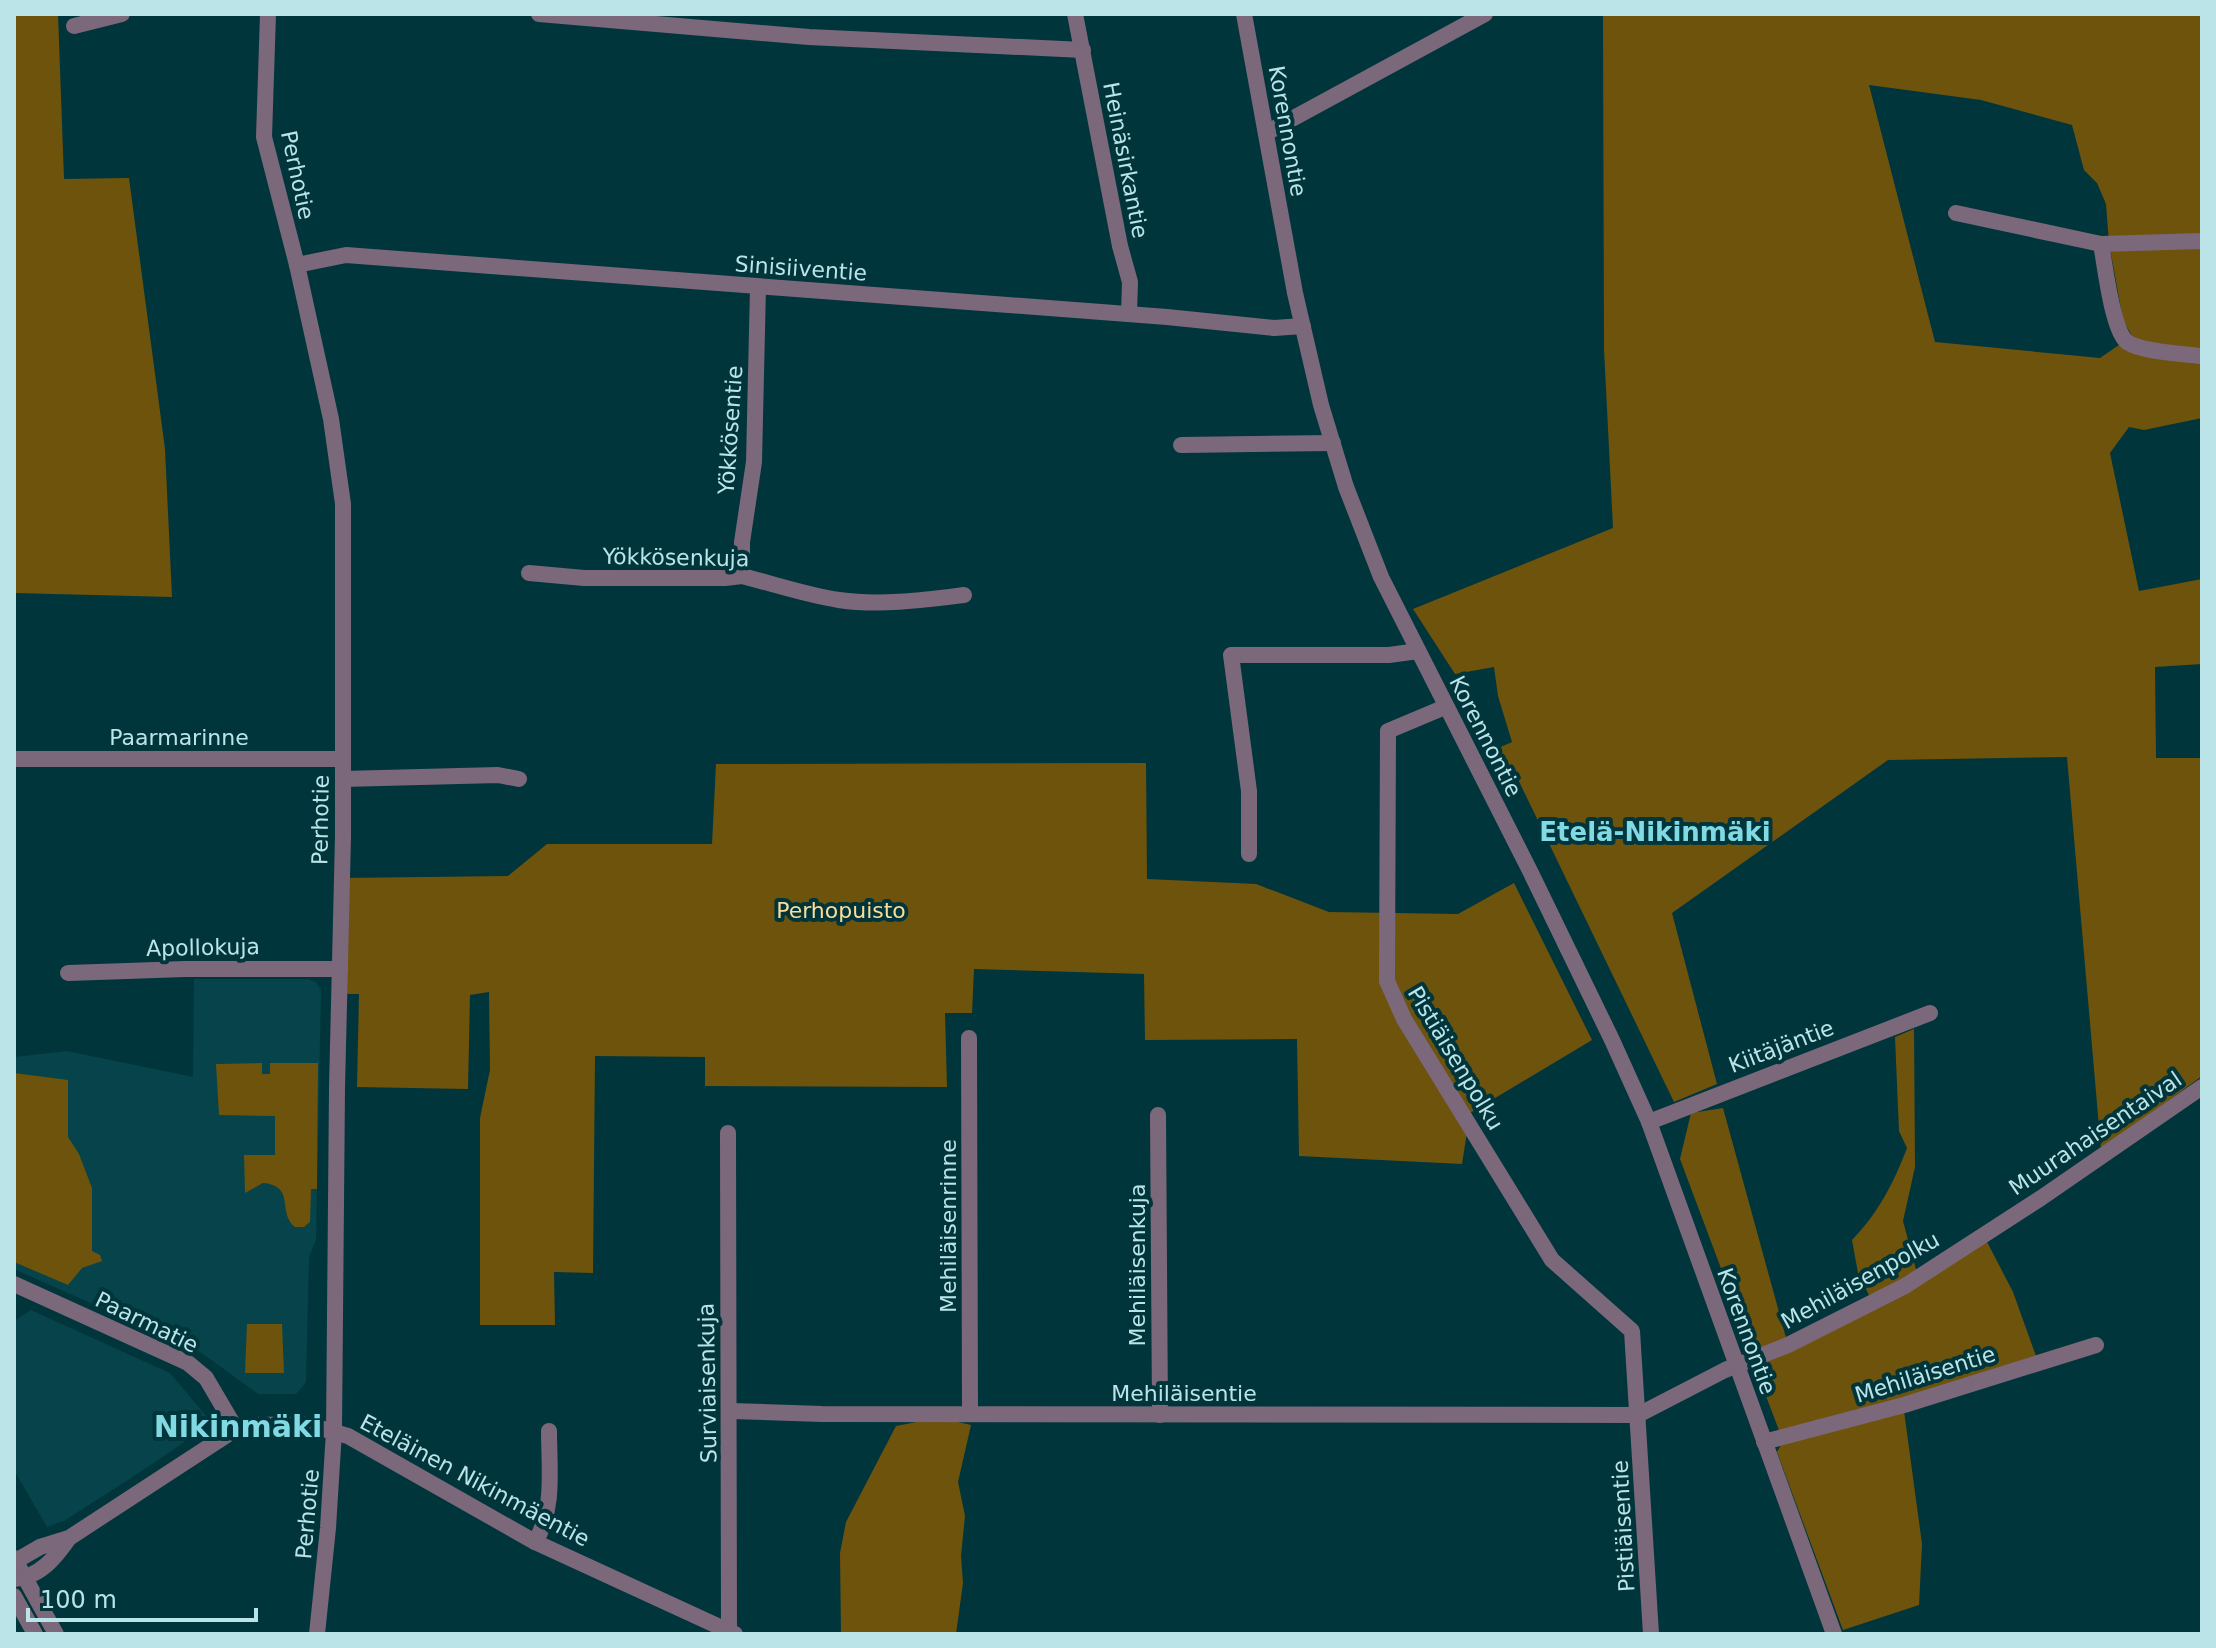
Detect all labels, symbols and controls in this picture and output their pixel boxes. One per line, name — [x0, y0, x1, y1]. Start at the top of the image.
street label: Korennontie — [1264, 64, 1311, 198]
street label: Heinäsirkantie — [1098, 80, 1153, 240]
street label: Perhotie — [276, 128, 319, 222]
street label: Sinisiiventie — [734, 251, 868, 286]
street label: Yökkösentie — [713, 365, 747, 496]
street label: Yökkösenkuja — [601, 544, 750, 571]
street label: Korennontie — [1444, 672, 1527, 801]
street label: Paarmarinne — [109, 725, 249, 750]
street label: Perhotie — [307, 775, 334, 865]
district label: Etelä-Nikinmäki — [1539, 817, 1771, 847]
park label: Perhopuisto — [776, 898, 906, 923]
street label: Apollokuja — [146, 934, 260, 961]
street label: Pistiäisenpolku — [1403, 982, 1508, 1135]
street label: Kiitäjäntie — [1725, 1015, 1837, 1078]
street label: Muurahaisentaival — [2004, 1066, 2186, 1200]
street label: Mehiläisenrinne — [936, 1139, 961, 1313]
street label: Mehiläisenkuja — [1125, 1184, 1150, 1346]
street label: Mehiläisenpolku — [1777, 1227, 1944, 1334]
street label: Korennontie — [1712, 1265, 1781, 1398]
street label: Paarmatie — [91, 1287, 202, 1358]
street label: Surviaisenkuja — [694, 1303, 721, 1463]
street label: Mehiläisentie — [1852, 1341, 1998, 1408]
street label: Mehiläisentie — [1111, 1381, 1257, 1406]
district label: Nikinmäki — [154, 1409, 322, 1444]
street label: Eteläinen Nikinmäentie — [356, 1409, 594, 1552]
street label: Pistiäisentie — [1608, 1459, 1639, 1592]
street label: Perhotie — [291, 1468, 324, 1560]
scale bar — [28, 1572, 256, 1622]
text: 100 m — [40, 1586, 117, 1614]

